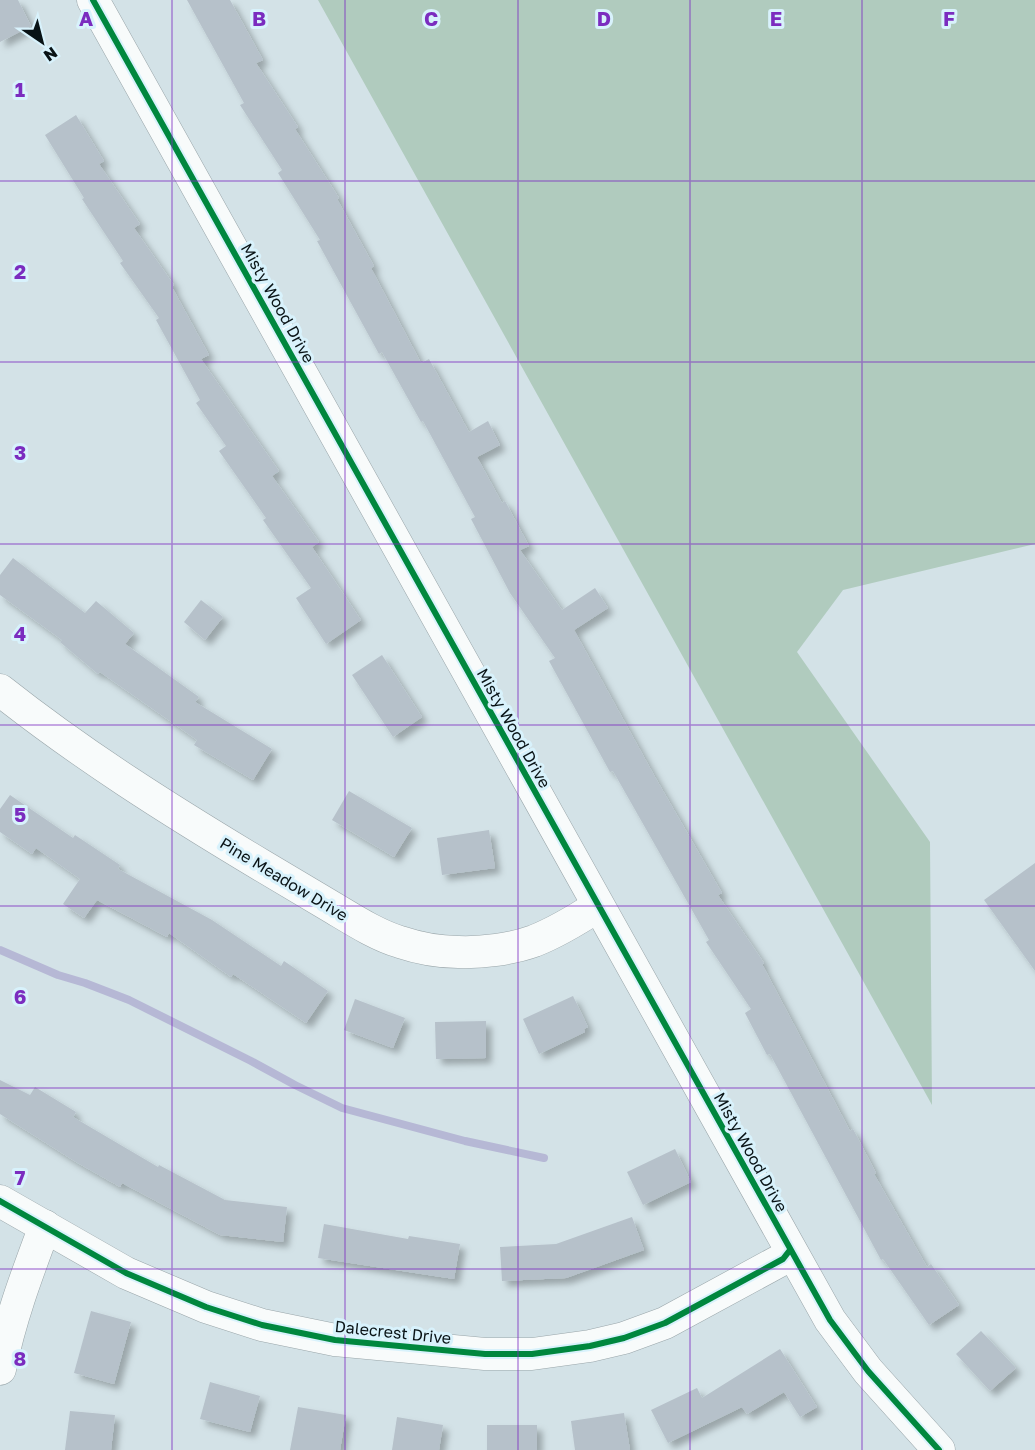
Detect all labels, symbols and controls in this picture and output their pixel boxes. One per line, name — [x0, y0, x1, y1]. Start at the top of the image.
text: A — [79, 6, 93, 30]
text: B — [252, 6, 266, 30]
text: C — [424, 6, 438, 30]
text: D — [597, 6, 611, 30]
text: E — [770, 6, 782, 30]
text: F — [943, 6, 955, 30]
north arrow — [12, 12, 72, 72]
text: N — [40, 43, 61, 66]
text: 1 — [15, 77, 25, 101]
street label: Misty Wood Drive — [237, 240, 319, 366]
text: 2 — [14, 259, 26, 283]
text: 3 — [14, 440, 26, 464]
text: 4 — [14, 621, 26, 645]
street label: Misty Wood Drive — [473, 665, 555, 791]
text: 5 — [14, 802, 26, 826]
street label: Pine Meadow Drive — [216, 833, 352, 925]
text: 6 — [14, 984, 26, 1008]
street label: Misty Wood Drive — [710, 1089, 792, 1215]
text: 7 — [15, 1165, 26, 1189]
street label: Dalecrest Drive — [334, 1316, 452, 1348]
text: 8 — [14, 1346, 26, 1370]

